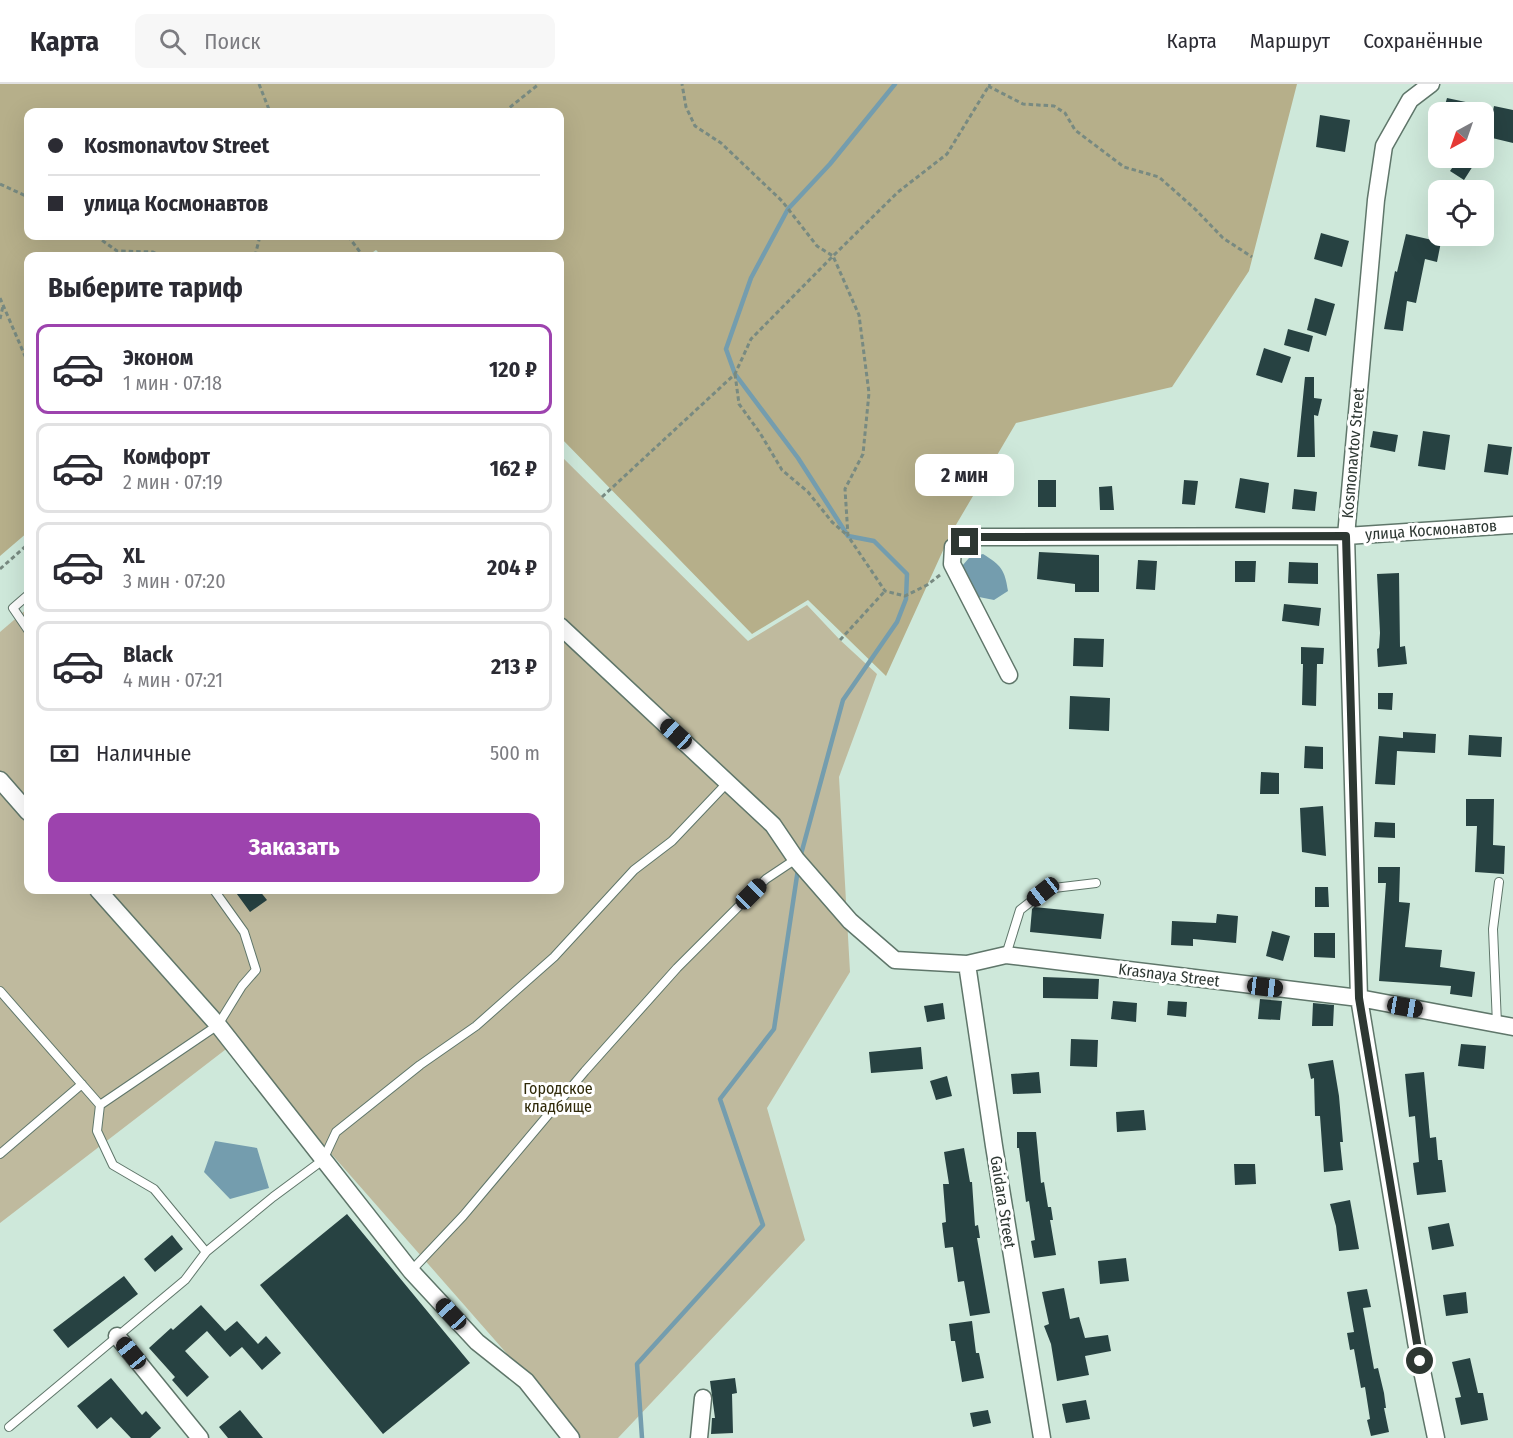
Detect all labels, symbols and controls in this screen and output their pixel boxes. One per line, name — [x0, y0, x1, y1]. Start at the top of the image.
search box — [135, 14, 555, 68]
text: Карта — [30, 25, 99, 58]
icon: search — [156, 25, 189, 58]
text: Поиск — [204, 28, 261, 55]
text: Карта — [1167, 28, 1217, 54]
text: Маршрут — [1250, 28, 1330, 54]
text: Сохранённые — [1363, 28, 1483, 54]
north arrow — [1428, 102, 1494, 168]
map controls — [1428, 102, 1494, 246]
text: Kosmonavtov Street — [84, 132, 269, 159]
button: locate — [1428, 180, 1494, 246]
text: улица Космонавтов — [84, 190, 269, 217]
text: Выберите тариф — [48, 272, 243, 304]
icon: car — [51, 342, 105, 396]
text: Эконом — [123, 344, 193, 371]
text: 120 ₽ — [489, 356, 537, 383]
text: 1 мин · 07:18 — [123, 371, 222, 395]
street label: Kosmonavtov Street — [1338, 386, 1368, 519]
icon: car — [51, 441, 105, 495]
text: Комфорт — [123, 443, 210, 470]
text: 162 ₽ — [490, 455, 537, 482]
callout: 2 мин — [916, 455, 1014, 497]
text: 2 мин — [941, 463, 988, 487]
text: 2 мин · 07:19 — [123, 470, 223, 494]
street label: улица Космонавтов — [1364, 516, 1498, 544]
route end — [951, 528, 978, 555]
icon: car — [51, 540, 105, 594]
text: XL — [123, 542, 145, 569]
text: 204 ₽ — [487, 554, 537, 581]
text: 3 мин · 07:20 — [123, 569, 226, 593]
icon: car — [51, 639, 105, 693]
text: Black — [123, 641, 173, 668]
text: 213 ₽ — [491, 653, 537, 680]
text: 4 мин · 07:21 — [123, 668, 223, 692]
car — [657, 715, 695, 753]
icon: cash — [48, 737, 81, 770]
text: Наличные — [96, 740, 191, 767]
text: 500 m — [490, 741, 540, 765]
button: Заказать — [48, 813, 540, 882]
car — [1023, 874, 1063, 910]
car — [732, 875, 770, 913]
street label: Krasnaya Street — [1117, 959, 1222, 991]
car — [1246, 976, 1284, 998]
car — [1386, 995, 1424, 1019]
park label: Городское кладбище — [523, 1079, 593, 1116]
street label: Gaidara Street — [986, 1154, 1020, 1250]
car — [432, 1295, 470, 1333]
car — [113, 1333, 149, 1373]
route start — [1406, 1347, 1433, 1374]

